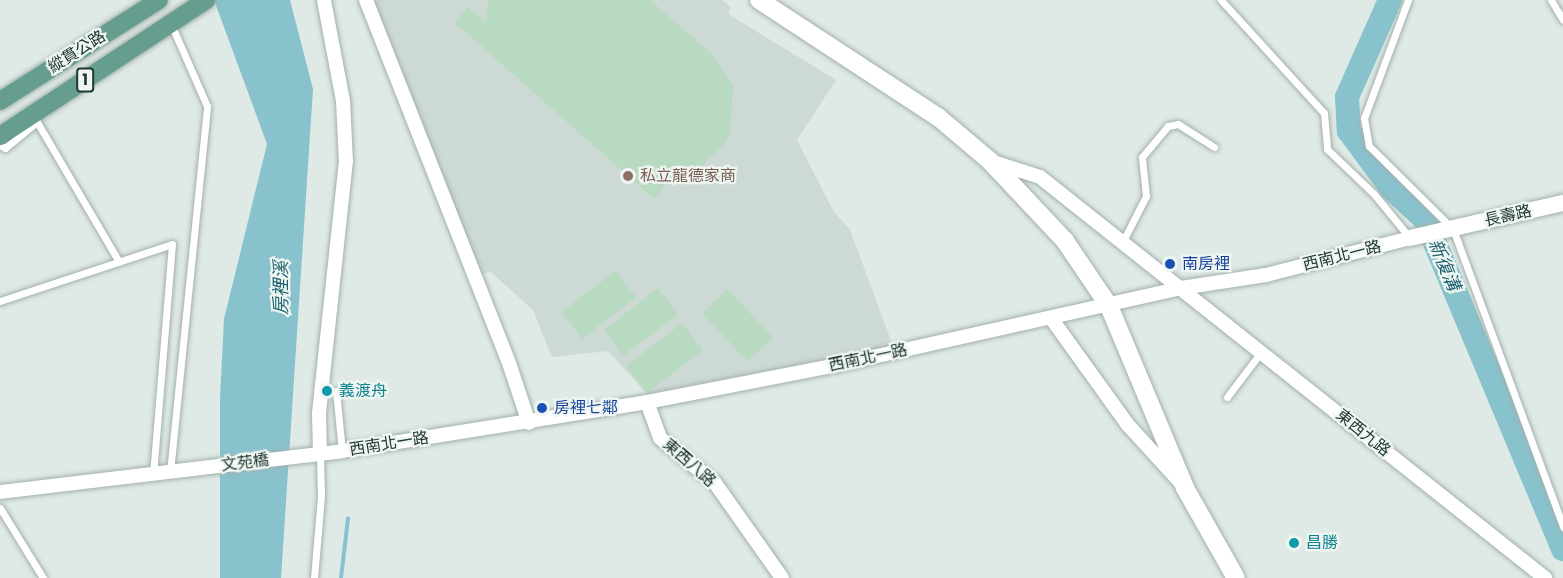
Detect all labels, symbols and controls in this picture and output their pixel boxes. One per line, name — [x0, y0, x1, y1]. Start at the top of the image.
street label: 縱貫公路 — [45, 27, 109, 77]
road number: 1 — [76, 68, 94, 92]
place label: 私立龍德家商 — [640, 166, 736, 186]
marker: 私立龍德家商 — [621, 169, 635, 183]
street label: 長壽路 — [1482, 201, 1534, 231]
water label: 新復溝 — [1424, 236, 1464, 294]
street label: 西南北一路 — [1301, 237, 1383, 275]
place label: 南房裡 — [1182, 254, 1230, 274]
marker: 南房裡 — [1163, 257, 1177, 271]
water label: 房裡溪 — [270, 261, 292, 315]
street label: 西南北一路 — [827, 340, 909, 376]
place label: 義渡舟 — [339, 381, 387, 401]
marker: 義渡舟 — [320, 384, 334, 398]
place label: 房裡七鄰 — [554, 398, 618, 418]
marker: 房裡七鄰 — [535, 401, 549, 415]
street label: 東西九路 — [1332, 405, 1394, 461]
street label: 西南北一路 — [348, 428, 430, 460]
street label: 東西八路 — [659, 435, 719, 491]
street label: 文苑橋 — [220, 451, 270, 475]
place label: 昌勝 — [1306, 533, 1338, 553]
marker: 昌勝 — [1287, 536, 1301, 550]

